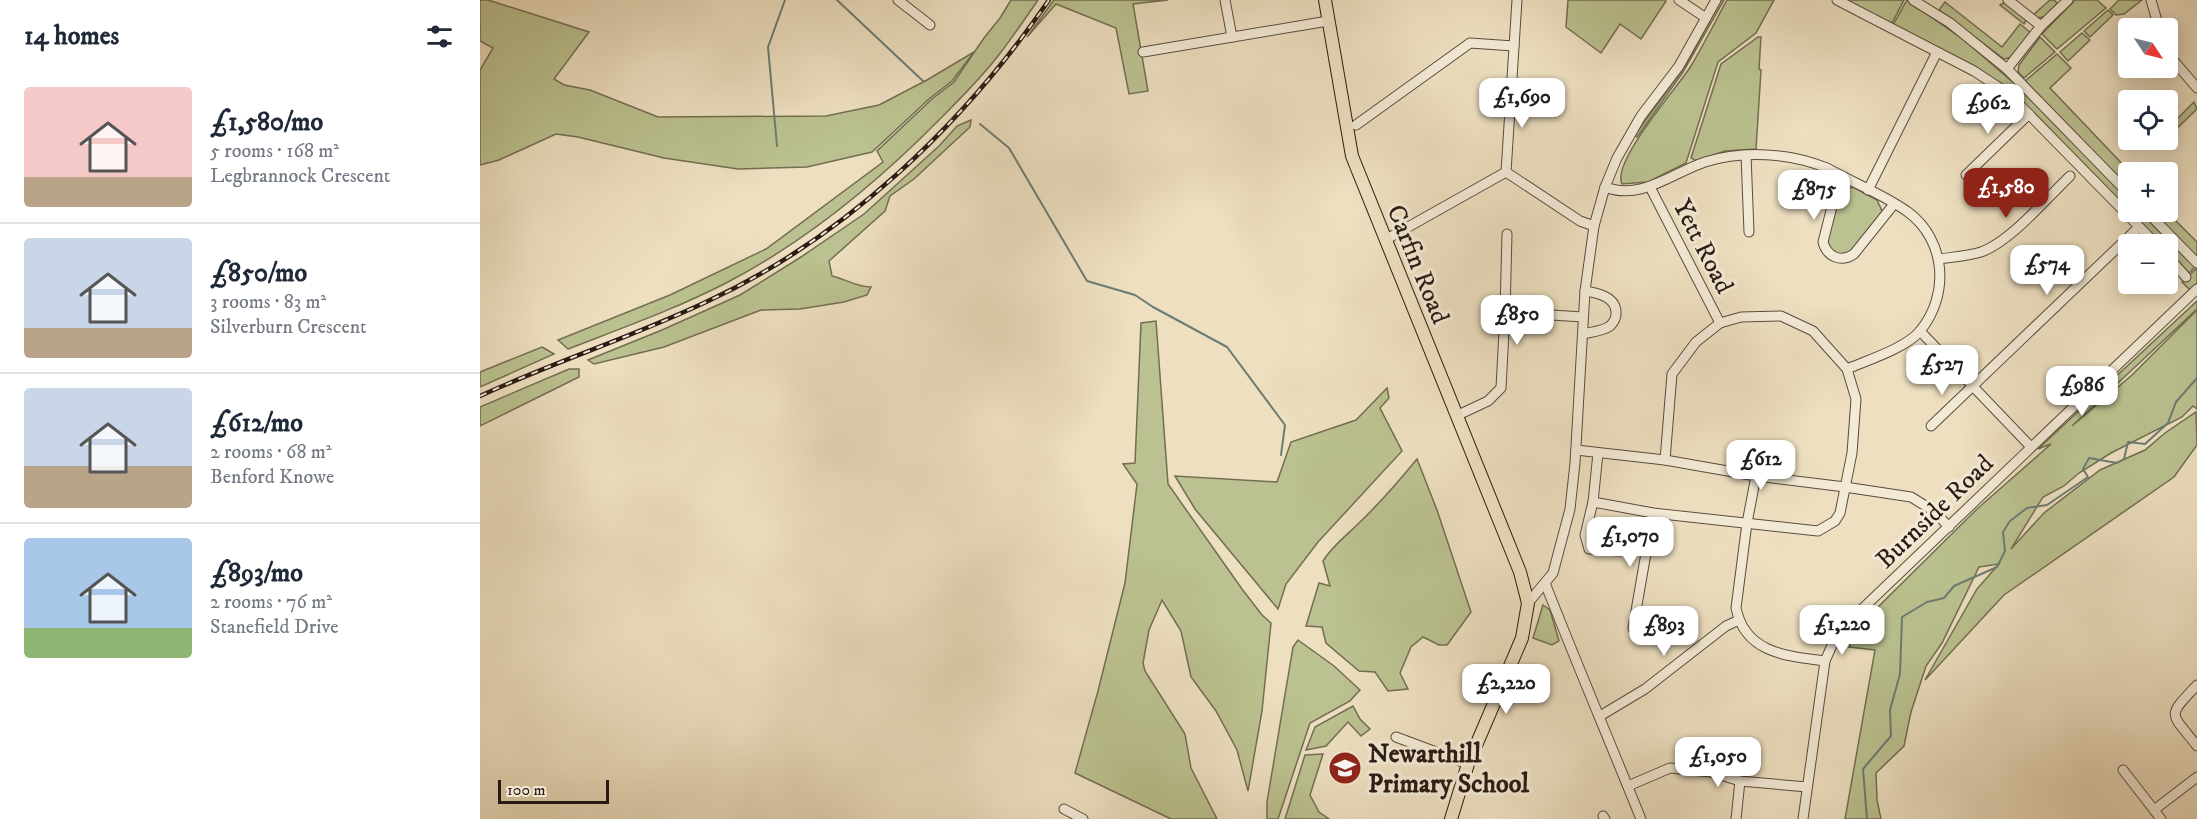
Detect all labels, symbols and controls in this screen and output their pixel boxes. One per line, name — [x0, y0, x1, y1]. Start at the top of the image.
north arrow — [2118, 18, 2178, 78]
map controls — [2118, 18, 2178, 294]
text: 14 homes — [24, 20, 119, 53]
icon: filters — [423, 20, 456, 53]
pin: £1,690 — [1473, 78, 1571, 129]
pin: £962 — [1952, 84, 2024, 135]
text: £1,690 — [1493, 85, 1551, 110]
button: locate — [2118, 90, 2178, 150]
text: £962 — [1966, 91, 2010, 116]
text: £1,580/mo — [210, 106, 323, 139]
icon: home — [72, 111, 144, 183]
text: 5 rooms · 168 m² — [210, 139, 339, 164]
button: + — [2118, 162, 2178, 222]
text: Legbrannock Crescent — [210, 164, 390, 189]
pin: £1,580 — [1957, 168, 2055, 219]
pin: £875 — [1778, 170, 1850, 221]
text: £1,580 — [1978, 175, 2034, 200]
text: £875 — [1792, 177, 1836, 202]
street label: Yett Road — [1665, 194, 1740, 299]
street label: Carfin Road — [1379, 200, 1456, 329]
button: − — [2118, 234, 2178, 294]
pin: £574 — [2011, 245, 2083, 296]
text: £574 — [2024, 252, 2070, 277]
text: £850/mo — [210, 257, 307, 290]
icon: home — [72, 262, 144, 334]
text: 3 rooms · 83 m² — [210, 290, 326, 315]
pin: £850 — [1481, 295, 1553, 346]
text: £850 — [1495, 302, 1539, 327]
text: Silverburn Crescent — [210, 315, 366, 340]
pin: £527 — [1906, 345, 1978, 396]
text: £527 — [1920, 352, 1964, 377]
pin: £986 — [2046, 366, 2118, 417]
text: £986 — [2060, 373, 2104, 398]
text: £612/mo — [210, 407, 303, 440]
icon: home — [72, 412, 144, 484]
text: 2 rooms · 68 m² — [210, 440, 332, 465]
pin: £612 — [1725, 440, 1797, 491]
text: £612 — [1740, 447, 1782, 472]
street label: Burnside Road — [1869, 448, 2001, 576]
text: Benford Knowe — [210, 465, 334, 490]
pin: £1,070 — [1581, 517, 1679, 568]
text: £1,070 — [1601, 524, 1659, 549]
text: £893/mo — [210, 557, 303, 590]
icon: home — [72, 562, 144, 634]
text: 2 rooms · 76 m² — [210, 590, 332, 615]
pin: £1,220 — [1793, 605, 1891, 656]
pin: £893 — [1628, 606, 1700, 657]
text: £1,220 — [1814, 612, 1871, 637]
text: £893 — [1643, 613, 1685, 638]
text: Stanefield Drive — [210, 615, 338, 640]
pin: £2,220 — [1457, 664, 1555, 715]
text: £2,220 — [1476, 671, 1536, 696]
pin: £1,050 — [1669, 737, 1767, 788]
place label: Newarthill Primary School — [1368, 738, 1530, 801]
text: £1,050 — [1689, 744, 1747, 769]
school or university icon: Newarthill Primary School — [1327, 750, 1363, 786]
scale bar — [498, 777, 609, 804]
text: 100 m — [507, 780, 546, 800]

